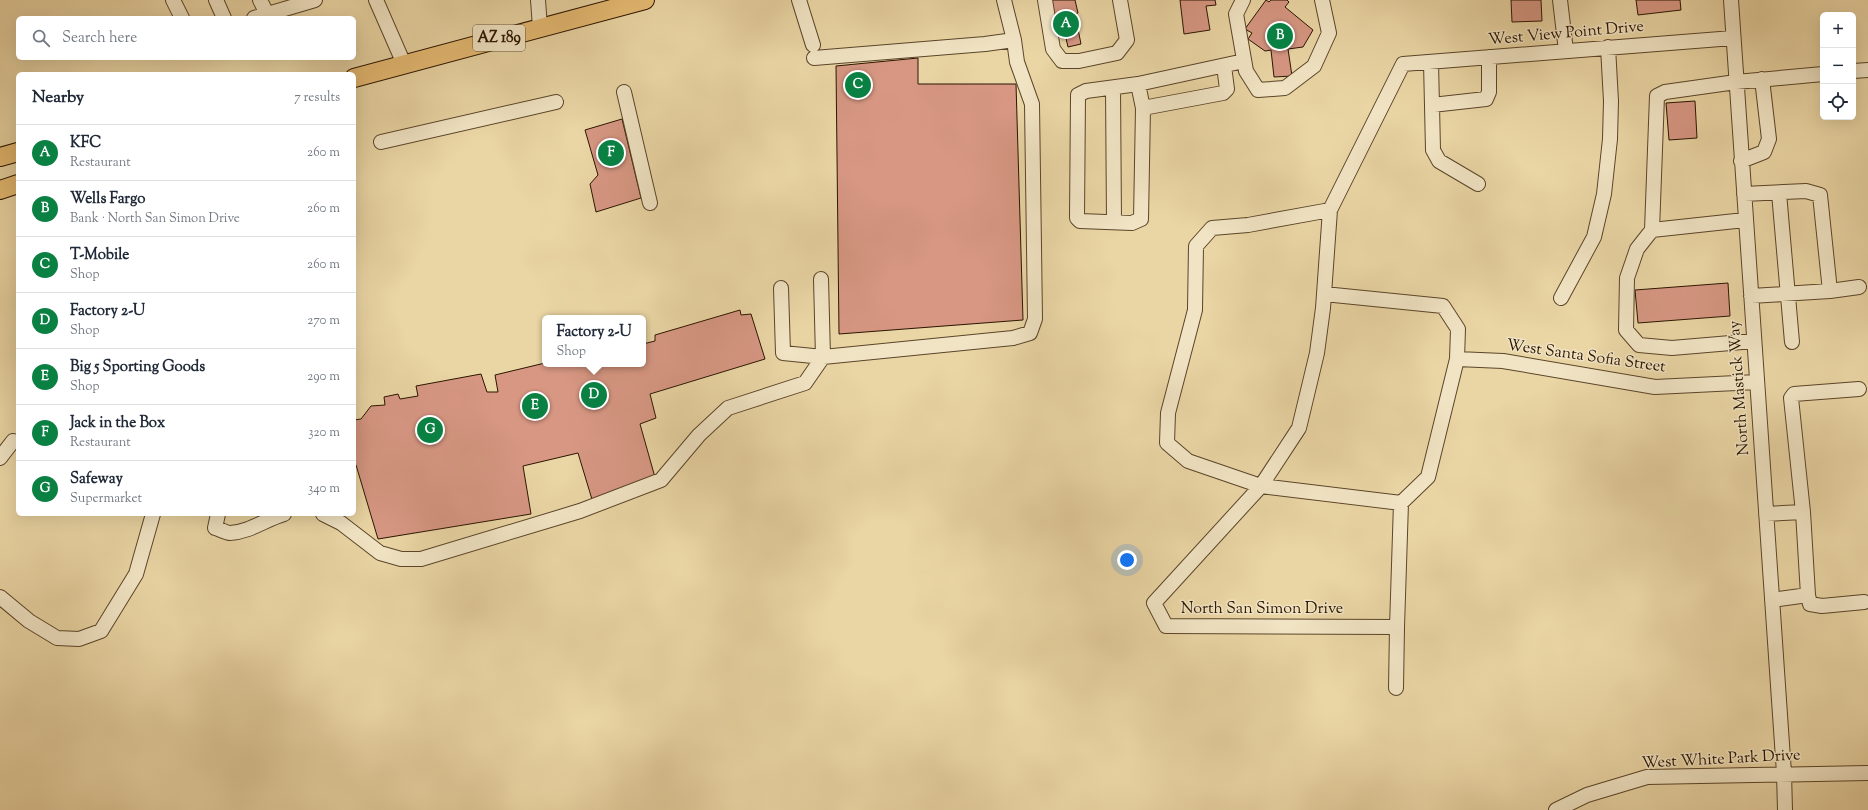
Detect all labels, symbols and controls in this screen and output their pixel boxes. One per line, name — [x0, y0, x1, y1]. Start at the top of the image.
pin: A — [1053, 9, 1079, 39]
map controls — [1820, 12, 1856, 120]
button: + — [1820, 12, 1856, 48]
search box — [16, 16, 356, 60]
street label: West View Point Drive — [1487, 16, 1645, 52]
pin: B — [1267, 21, 1293, 51]
road number: AZ 189 — [473, 25, 525, 51]
icon: search — [30, 27, 52, 49]
text: Search here — [62, 28, 137, 49]
button: − — [1820, 48, 1856, 84]
pin: C — [845, 70, 871, 100]
button: locate — [1820, 84, 1856, 120]
text: Nearby — [32, 86, 84, 110]
text: 7 results — [294, 89, 340, 107]
text: KFC — [70, 133, 101, 154]
pin: F — [598, 138, 624, 168]
text: A — [40, 144, 50, 162]
text: 260 m — [307, 144, 340, 162]
text: Restaurant — [70, 154, 131, 172]
text: Wells Fargo — [70, 189, 145, 210]
text: B — [41, 200, 49, 218]
text: 260 m — [307, 200, 340, 218]
text: Bank · North San Simon Drive — [70, 210, 240, 228]
text: T-Mobile — [70, 245, 129, 266]
text: C — [40, 256, 50, 274]
text: 260 m — [307, 256, 340, 274]
text: Shop — [70, 266, 99, 284]
text: Factory 2-U — [70, 301, 145, 322]
text: D — [40, 312, 50, 330]
text: 270 m — [307, 312, 340, 330]
popup — [542, 315, 646, 367]
street label: North Mastick Way — [1724, 320, 1756, 456]
text: Shop — [70, 322, 99, 340]
text: Factory 2-U — [556, 322, 632, 343]
street label: West Santa Sofia Street — [1505, 334, 1668, 380]
text: Shop — [556, 343, 586, 361]
text: Big 5 Sporting Goods — [70, 357, 205, 378]
text: E — [41, 368, 49, 386]
text: 290 m — [307, 368, 340, 386]
text: Shop — [70, 378, 99, 396]
pin: D — [581, 380, 607, 410]
pin: E — [522, 391, 548, 421]
text: Jack in the Box — [70, 413, 165, 434]
pin: G — [417, 415, 443, 445]
text: F — [41, 424, 49, 442]
text: 320 m — [308, 424, 340, 442]
text: Restaurant — [70, 434, 131, 452]
text: Safeway — [70, 469, 123, 490]
text: G — [40, 480, 50, 498]
text: 340 m — [308, 480, 340, 498]
text: Supermarket — [70, 490, 142, 508]
your location — [1117, 550, 1137, 570]
street label: North San Simon Drive — [1181, 598, 1343, 621]
street label: West White Park Drive — [1641, 744, 1801, 776]

